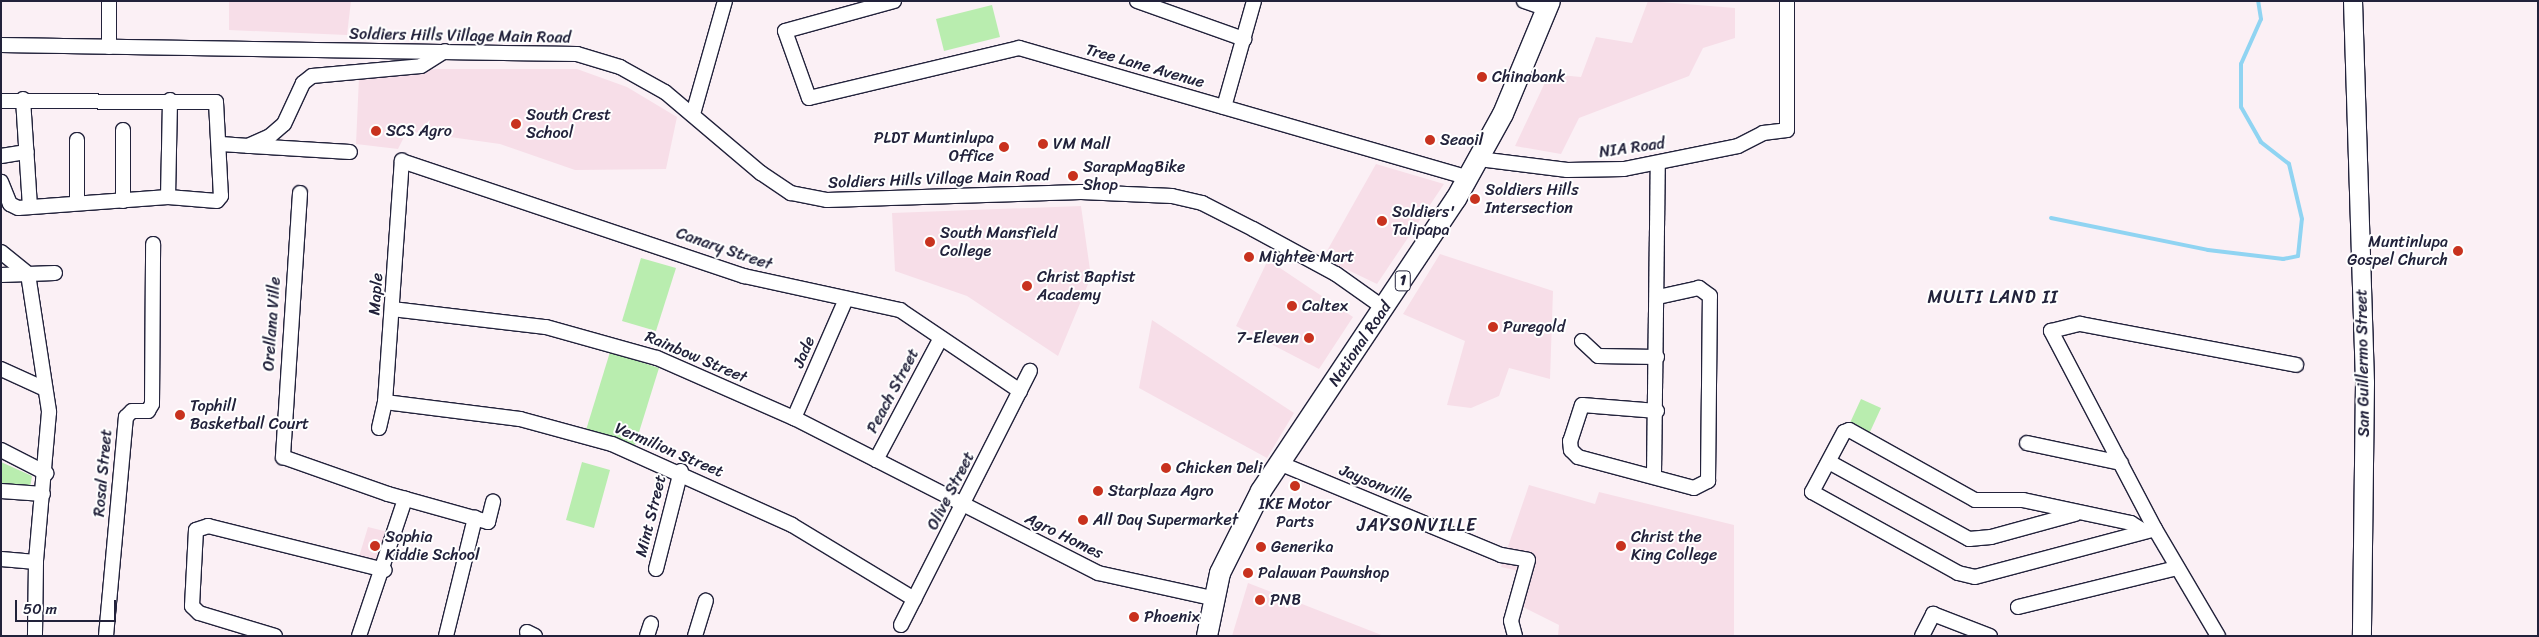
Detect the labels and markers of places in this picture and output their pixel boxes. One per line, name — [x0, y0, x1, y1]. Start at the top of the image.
place label: Chinabank — [1492, 67, 1565, 87]
marker: Chinabank — [1476, 71, 1488, 83]
place label: South Crest School — [526, 105, 611, 143]
marker: South Crest School — [510, 118, 522, 130]
place label: SCS Agro — [386, 121, 452, 141]
marker: SCS Agro — [370, 125, 382, 137]
place label: PLDT Muntinlupa Office — [874, 128, 994, 166]
place label: Seaoil — [1440, 130, 1483, 150]
place label: VM Mall — [1053, 134, 1111, 154]
marker: Seaoil — [1424, 134, 1436, 146]
marker: VM Mall — [1037, 138, 1049, 150]
marker: PLDT Muntinlupa Office — [998, 141, 1010, 153]
place label: SarapMagBike Shop — [1083, 157, 1185, 195]
marker: SarapMagBike Shop — [1067, 170, 1079, 182]
place label: Soldiers Hills Intersection — [1485, 180, 1578, 218]
marker: Soldiers Hills Intersection — [1469, 193, 1481, 205]
place label: Soldiers' Talipapa — [1392, 202, 1455, 240]
marker: Soldiers' Talipapa — [1376, 215, 1388, 227]
place label: South Mansfield College — [940, 223, 1056, 261]
place label: Muntinlupa Gospel Church — [2347, 232, 2448, 270]
marker: South Mansfield College — [924, 236, 936, 248]
marker: Muntinlupa Gospel Church — [2452, 245, 2464, 257]
place label: Mightee Mart — [1259, 247, 1354, 267]
marker: Mightee Mart — [1243, 251, 1255, 263]
place label: Christ Baptist Academy — [1037, 267, 1136, 305]
marker: Christ Baptist Academy — [1021, 280, 1033, 292]
place label: Caltex — [1302, 296, 1348, 316]
marker: Caltex — [1286, 300, 1298, 312]
place label: Puregold — [1503, 317, 1565, 337]
marker: Puregold — [1487, 321, 1499, 333]
place label: 7-Eleven — [1236, 328, 1299, 348]
marker: 7-Eleven — [1303, 332, 1315, 344]
place label: Tophill Basketball Court — [190, 396, 309, 434]
marker: Tophill Basketball Court — [174, 409, 186, 421]
place label: Chicken Deli — [1176, 458, 1263, 478]
marker: Chicken Deli — [1160, 462, 1172, 474]
marker: IKE Motor Parts — [1289, 480, 1301, 492]
place label: Starplaza Agro — [1108, 481, 1214, 501]
marker: Starplaza Agro — [1092, 485, 1104, 497]
place label: IKE Motor Parts — [1259, 494, 1331, 532]
place label: All Day Supermarket — [1093, 510, 1239, 530]
marker: All Day Supermarket — [1077, 514, 1089, 526]
place label: Sophia Kiddie School — [385, 527, 480, 565]
place label: Christ the King College — [1631, 527, 1717, 565]
place label: Generika — [1271, 537, 1334, 557]
marker: Sophia Kiddie School — [369, 540, 381, 552]
marker: Christ the King College — [1615, 540, 1627, 552]
marker: Generika — [1255, 541, 1267, 553]
place label: Palawan Pawnshop — [1258, 563, 1389, 583]
marker: Palawan Pawnshop — [1242, 567, 1254, 579]
place label: PNB — [1270, 590, 1301, 610]
marker: PNB — [1254, 594, 1266, 606]
place label: Phoenix — [1144, 607, 1200, 627]
marker: Phoenix — [1128, 611, 1140, 623]

